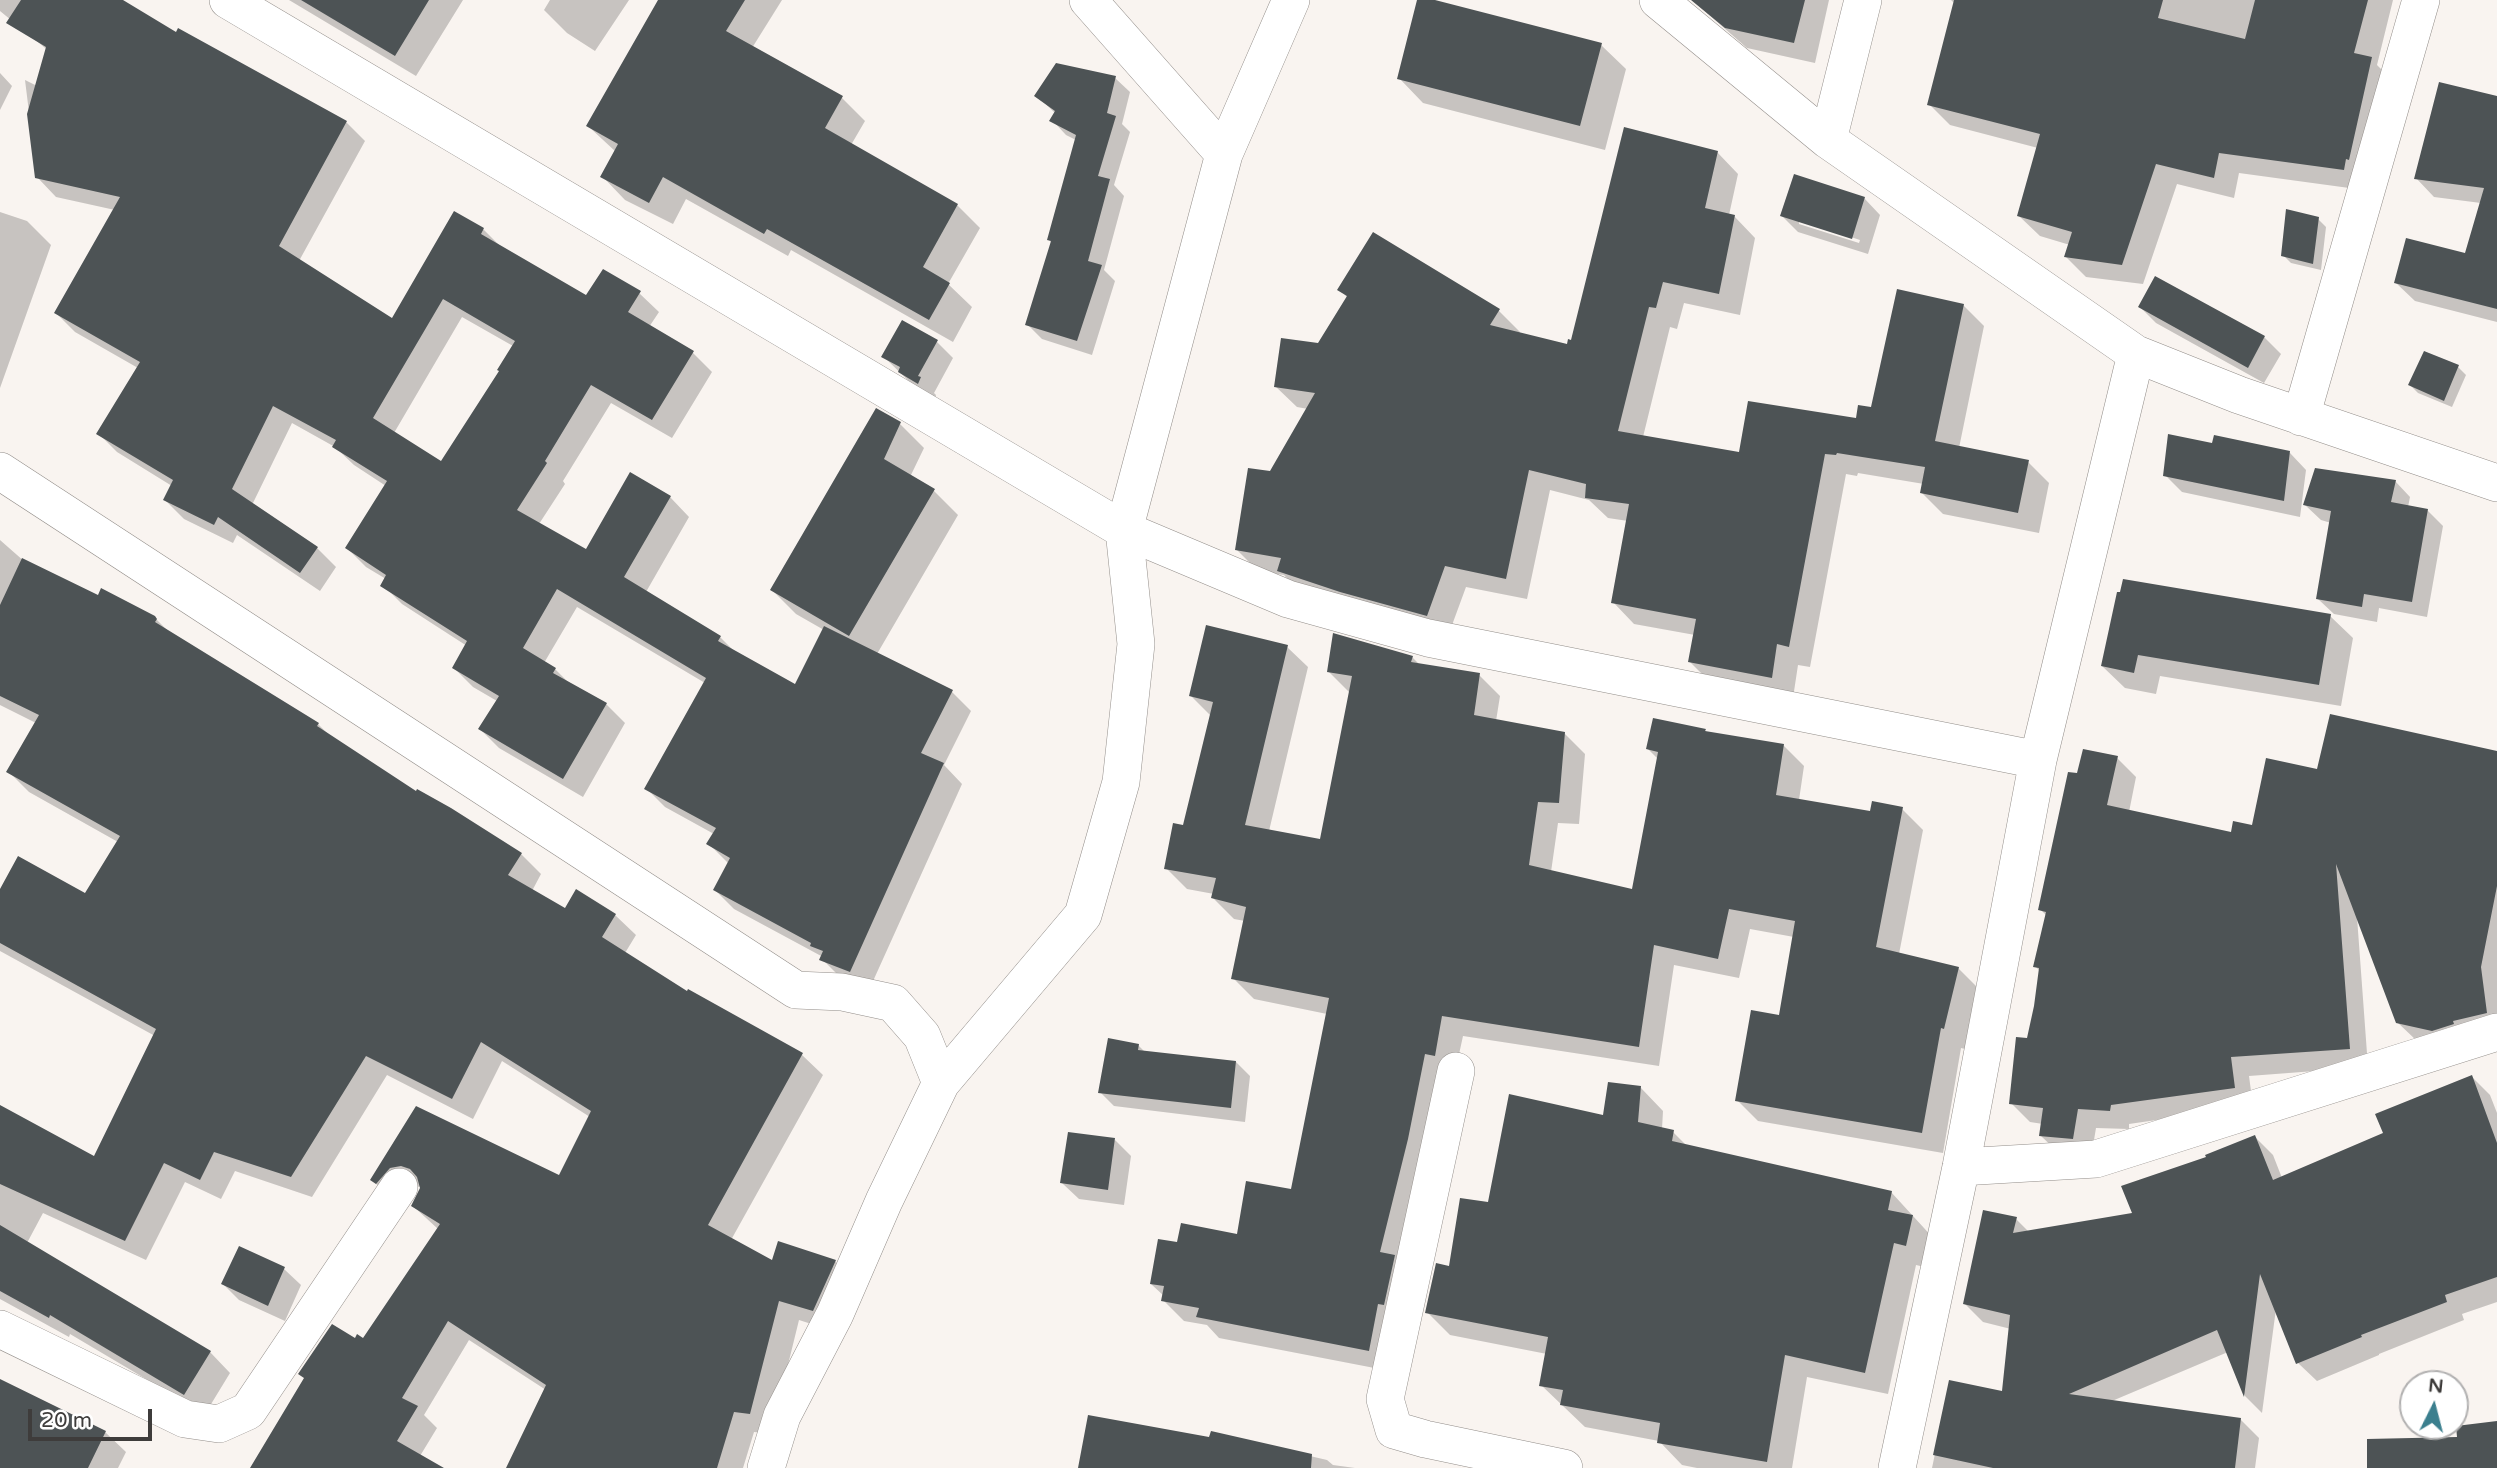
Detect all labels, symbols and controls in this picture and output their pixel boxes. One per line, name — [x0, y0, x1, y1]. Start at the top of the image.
north arrow — [2399, 1370, 2469, 1440]
text: N — [2427, 1374, 2445, 1398]
scale bar — [32, 1394, 156, 1438]
text: 20 m — [41, 1408, 92, 1433]

